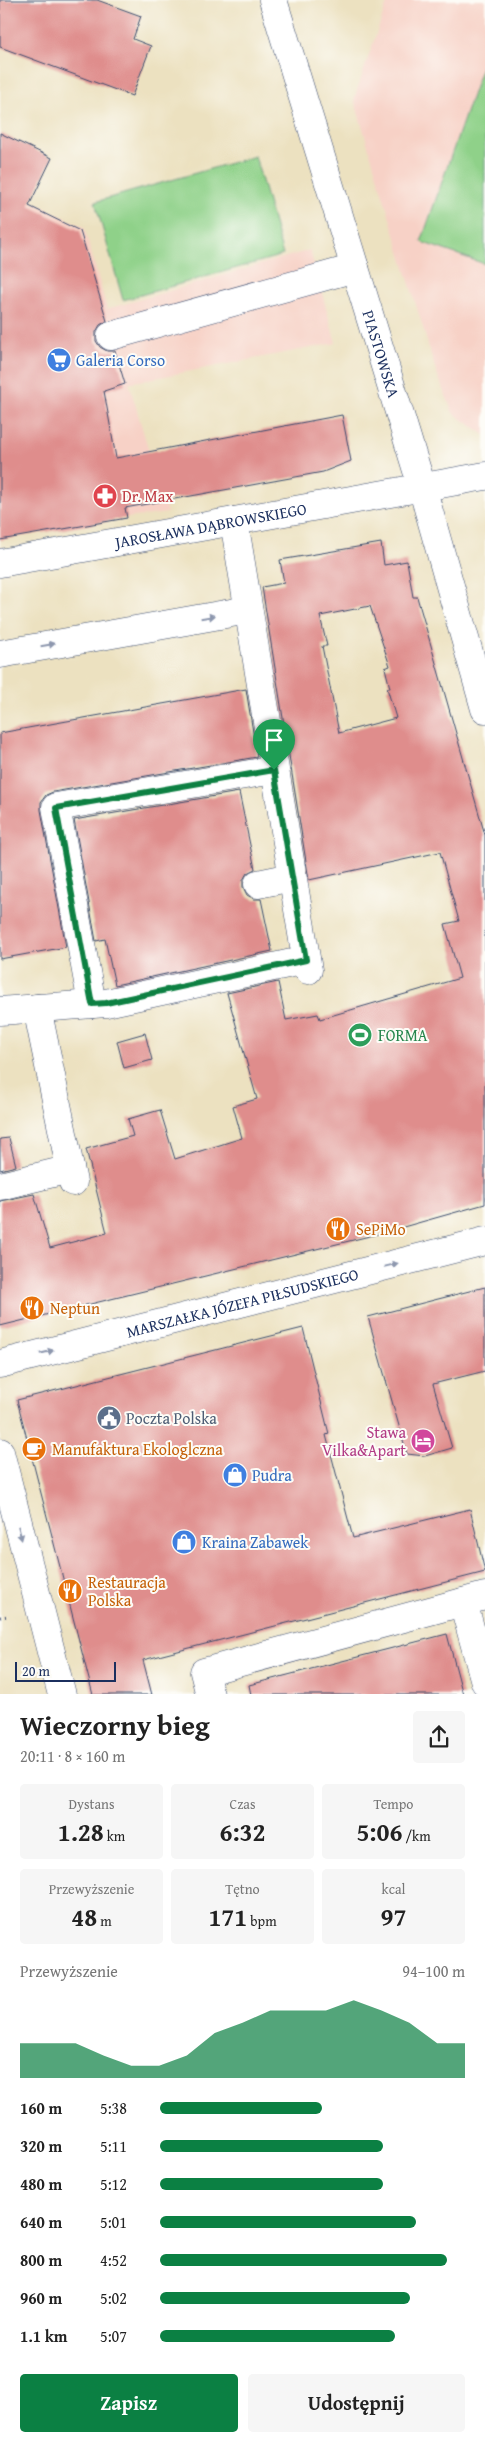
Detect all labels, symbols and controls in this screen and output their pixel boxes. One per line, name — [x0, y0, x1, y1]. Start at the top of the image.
street label: PIASTOWSKA — [357, 307, 406, 401]
supermarket icon: Galeria Corso — [46, 347, 72, 373]
place label: Galeria Corso — [76, 348, 165, 372]
pharmacy icon: Dr. Max — [92, 483, 118, 509]
place label: Dr. Max — [122, 484, 174, 508]
street label: JAROSŁAWA DĄBROWSKIEGO — [111, 496, 309, 555]
one-way arrow — [200, 613, 216, 621]
one-way arrow — [40, 641, 56, 649]
pin — [253, 719, 295, 770]
icon: arrive — [260, 726, 288, 754]
sports icon: FORMA — [347, 1022, 373, 1048]
place label: FORMA — [378, 1023, 428, 1047]
restaurant icon: SePiMo — [325, 1216, 351, 1242]
place label: SePiMo — [356, 1217, 406, 1241]
one-way arrow — [384, 1261, 399, 1269]
street label: MARSZAŁKA JÓZEFA PIŁSUDSKIEGO — [124, 1262, 361, 1344]
restaurant icon: Neptun — [19, 1295, 45, 1321]
place label: Neptun — [50, 1296, 100, 1320]
one-way arrow — [40, 1348, 55, 1356]
public building icon: Poczta Polska — [96, 1405, 122, 1431]
place label: Poczta Polska — [126, 1406, 217, 1430]
place label: Stawa Vilka&Apart — [322, 1420, 406, 1462]
hotel icon: Stawa Vilka&Apart — [410, 1428, 436, 1454]
cafe icon: Manufaktura Ekologlczna — [21, 1436, 47, 1462]
place label: Manufaktura Ekologlczna — [52, 1437, 223, 1461]
shop icon: Pudra — [222, 1462, 248, 1488]
place label: Pudra — [252, 1463, 292, 1487]
one-way arrow — [17, 1526, 25, 1541]
shop icon: Kraina Zabawek — [171, 1529, 197, 1555]
place label: Kraina Zabawek — [202, 1530, 309, 1554]
place label: Restauracja Polska — [88, 1570, 166, 1612]
restaurant icon: Restauracja Polska — [57, 1578, 83, 1604]
scale bar — [15, 1660, 116, 1683]
text: 20 m — [22, 1661, 50, 1681]
text: Wieczorny bieg — [20, 1704, 210, 1745]
button: share — [413, 1711, 465, 1763]
text: 20:11 · 8 × 160 m — [20, 1744, 125, 1768]
text: Dystans — [68, 1794, 115, 1814]
text: Czas — [230, 1794, 255, 1814]
text: Tempo — [373, 1794, 414, 1814]
text: 1.28 — [58, 1814, 104, 1850]
text: 6:32 — [220, 1814, 265, 1850]
text: 5:06 — [356, 1814, 402, 1850]
text: km — [104, 1826, 125, 1846]
text: /km — [402, 1826, 431, 1846]
text: Przewyższenie — [49, 1879, 134, 1899]
text: Tętno — [225, 1879, 260, 1899]
text: kcal — [382, 1879, 405, 1899]
text: 48 — [71, 1899, 97, 1935]
text: 171 — [208, 1899, 247, 1935]
text: 97 — [381, 1899, 406, 1935]
text: m — [97, 1911, 112, 1931]
text: bpm — [247, 1911, 277, 1931]
text: Przewyższenie — [20, 1959, 118, 1983]
text: 94–100 m — [402, 1959, 465, 1983]
text: 160 m — [20, 2096, 62, 2120]
text: 5:38 — [100, 2096, 127, 2120]
text: 320 m — [20, 2134, 62, 2158]
text: 5:11 — [100, 2134, 127, 2158]
text: 480 m — [20, 2172, 62, 2196]
text: 5:12 — [100, 2172, 127, 2196]
text: 640 m — [20, 2210, 62, 2234]
text: 5:01 — [100, 2210, 127, 2234]
text: 800 m — [20, 2248, 62, 2272]
text: 4:52 — [100, 2248, 127, 2272]
text: 960 m — [20, 2286, 62, 2310]
text: 5:02 — [100, 2286, 127, 2310]
text: 1.1 km — [20, 2324, 67, 2348]
text: 5:07 — [100, 2324, 127, 2348]
button: Zapisz — [20, 2374, 238, 2432]
button: Udostępnij — [248, 2374, 465, 2432]

